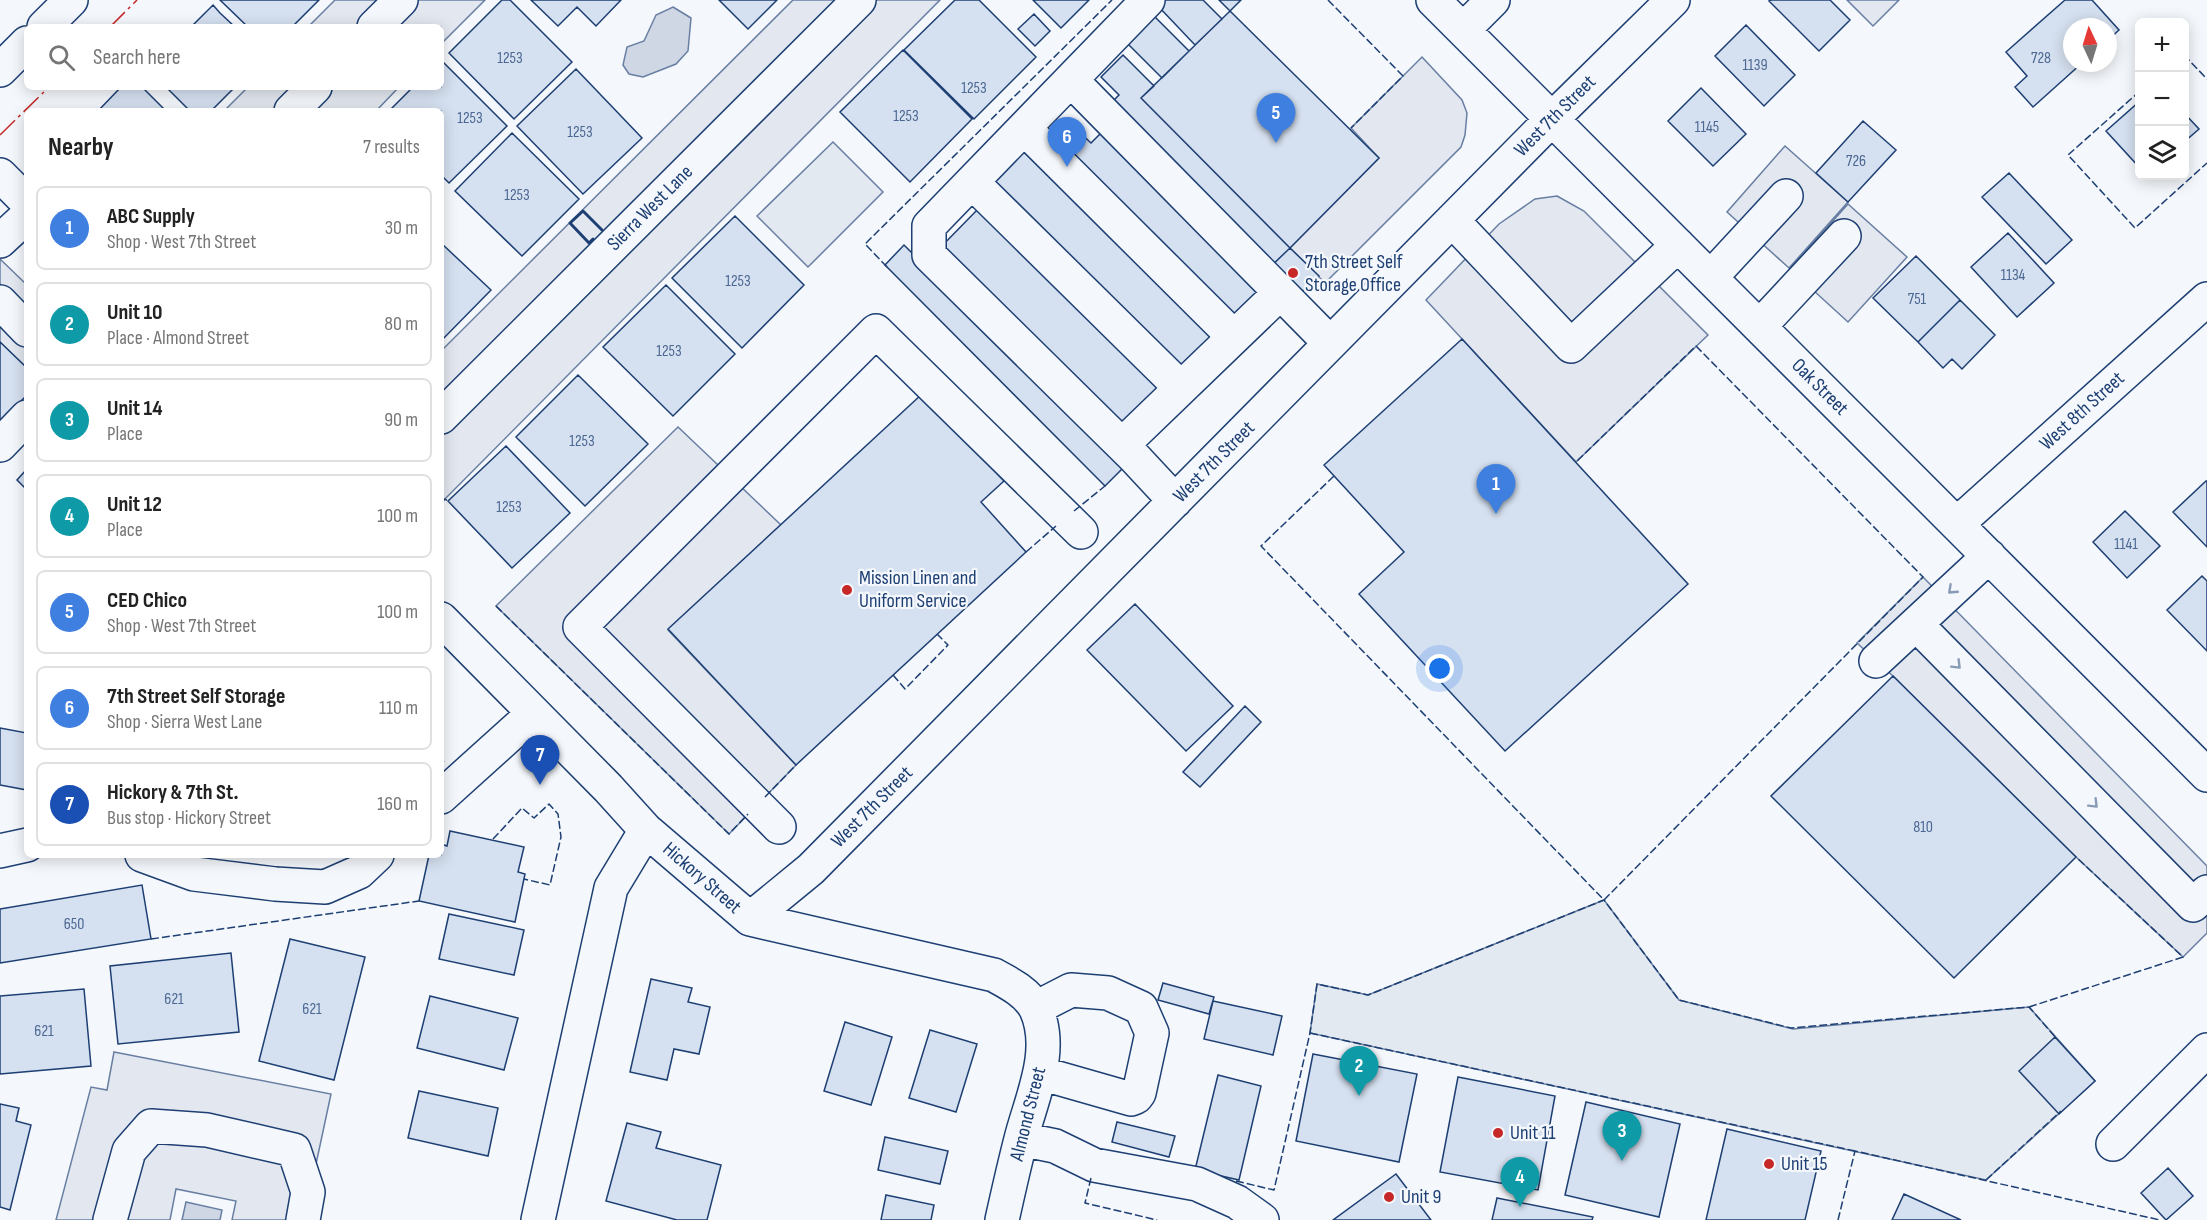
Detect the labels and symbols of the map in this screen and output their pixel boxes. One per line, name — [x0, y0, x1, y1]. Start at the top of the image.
north arrow — [2063, 18, 2117, 72]
house number: 1253 — [497, 49, 523, 68]
house number: 728 — [2031, 49, 2051, 68]
house number: 1139 — [1743, 56, 1768, 75]
street label: West 7th Street — [1509, 70, 1601, 162]
house number: 1253 — [961, 79, 987, 98]
pin: 5 — [1256, 94, 1296, 143]
house number: 1253 — [893, 107, 919, 126]
house number: 1253 — [457, 109, 483, 128]
pin: 6 — [1048, 118, 1086, 167]
house number: 1145 — [1695, 118, 1719, 137]
house number: 1253 — [567, 123, 593, 142]
house number: 726 — [1846, 152, 1866, 171]
street label: Sierra West Lane — [602, 160, 698, 256]
house number: 1253 — [504, 186, 530, 205]
place label: 7th Street Self Storage Office — [1305, 250, 1403, 297]
marker: 7th Street Self Storage Office — [1286, 266, 1300, 280]
house number: 1134 — [2001, 266, 2026, 285]
house number: 1253 — [725, 272, 751, 291]
house number: 751 — [1908, 290, 1927, 309]
house number: 1253 — [656, 342, 682, 361]
street label: Oak Street — [1787, 354, 1853, 420]
street label: West 8th Street — [2035, 367, 2129, 455]
street label: West 7th Street — [1168, 416, 1260, 508]
house number: 1253 — [569, 432, 595, 451]
pin: 1 — [1476, 464, 1516, 514]
house number: 1253 — [496, 498, 522, 517]
house number: 1141 — [2114, 535, 2138, 554]
place label: Mission Linen and Uniform Service — [859, 566, 977, 613]
marker: Mission Linen and Uniform Service — [840, 583, 854, 597]
one-way arrow — [1949, 583, 1959, 594]
your location — [1425, 654, 1454, 683]
one-way arrow — [1950, 658, 1961, 669]
pin: 7 — [520, 736, 560, 785]
street label: West 7th Street — [826, 761, 918, 853]
one-way arrow — [2087, 798, 2098, 808]
house number: 810 — [1913, 818, 1933, 837]
street label: Hickory Street — [658, 837, 746, 919]
house number: 650 — [64, 915, 84, 934]
house number: 621 — [164, 990, 184, 1009]
house number: 621 — [302, 1000, 322, 1019]
house number: 621 — [34, 1022, 54, 1041]
pin: 2 — [1340, 1046, 1378, 1096]
street label: Almond Street — [1005, 1065, 1051, 1164]
pin: 3 — [1602, 1112, 1642, 1161]
place label: Unit 11 — [1510, 1121, 1555, 1145]
marker: Unit 11 — [1491, 1126, 1505, 1140]
place label: Unit 15 — [1781, 1152, 1827, 1176]
marker: Unit 15 — [1762, 1157, 1776, 1171]
pin: 4 — [1500, 1158, 1540, 1207]
place label: Unit 9 — [1401, 1185, 1441, 1209]
marker: Unit 9 — [1382, 1190, 1396, 1204]

